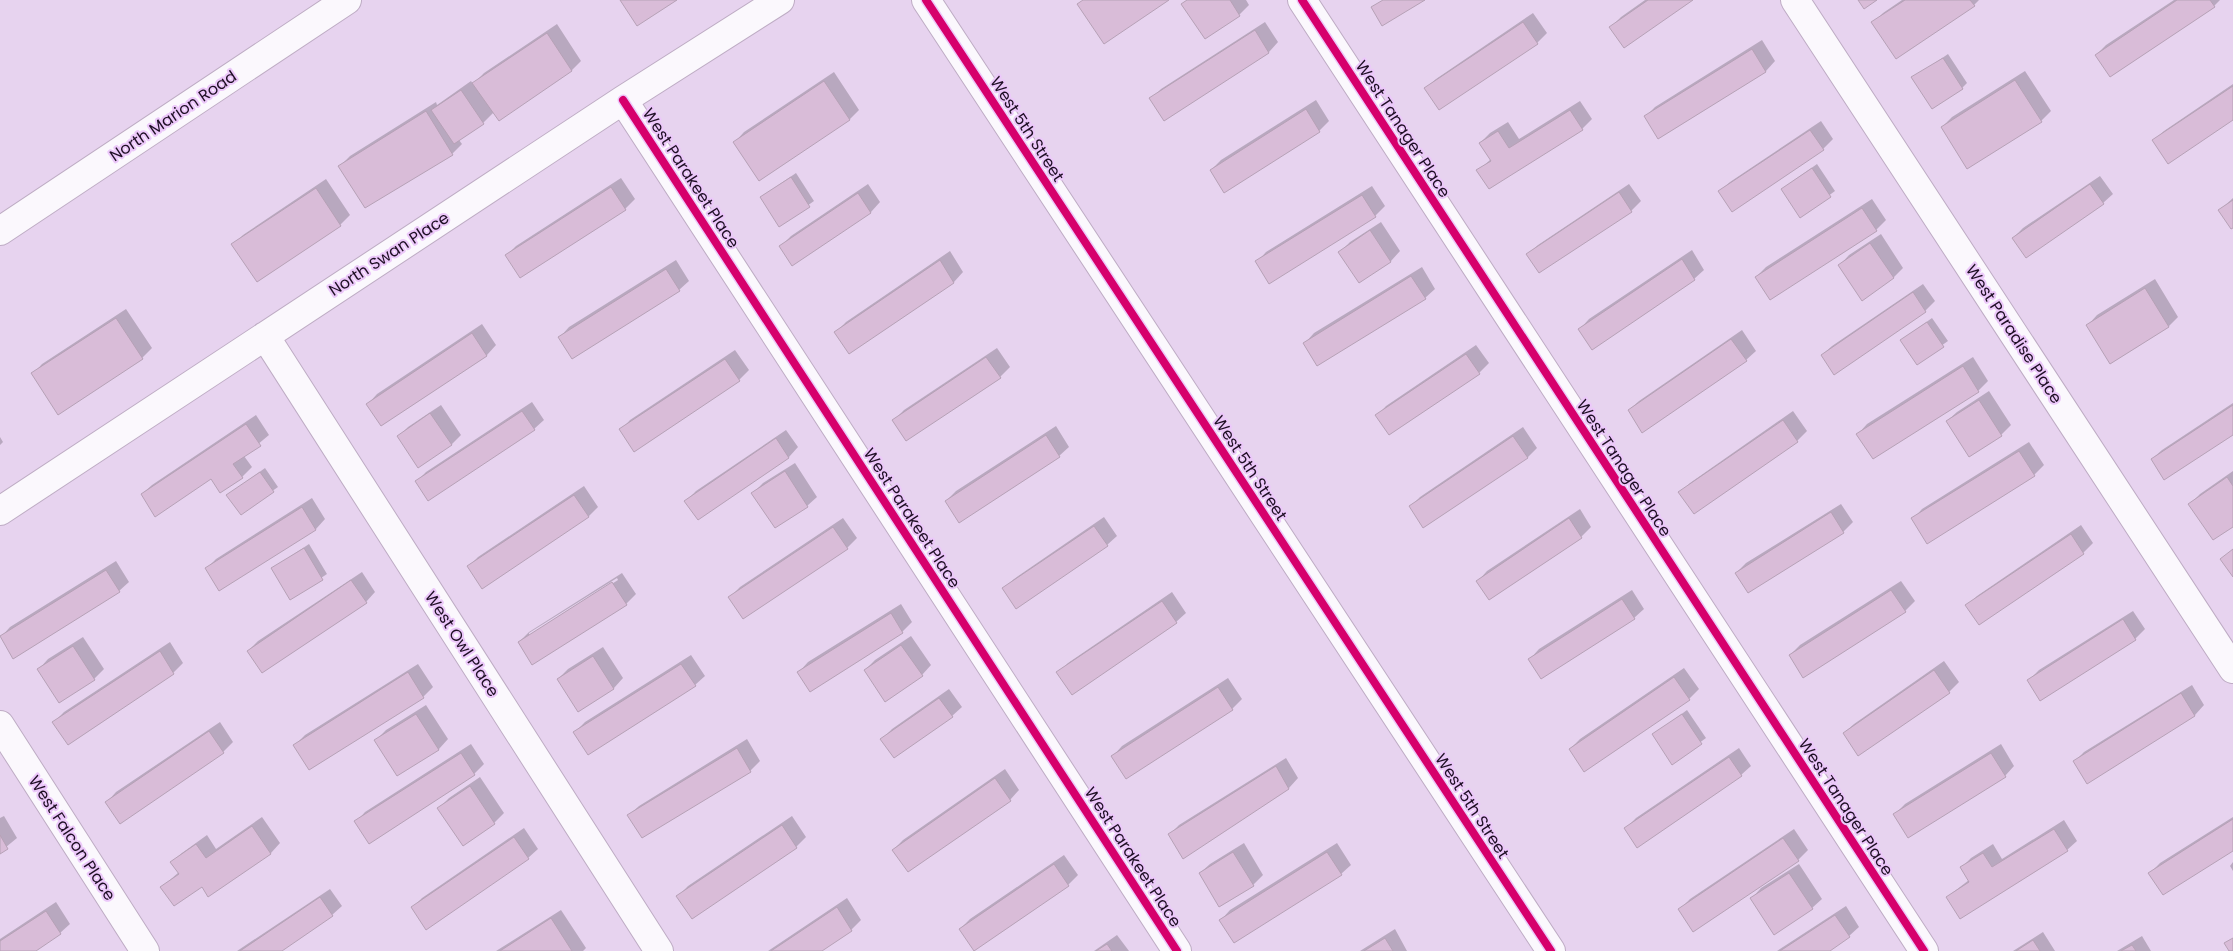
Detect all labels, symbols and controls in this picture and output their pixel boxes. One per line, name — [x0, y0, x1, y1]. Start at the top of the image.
street label: West Tanager Place — [1350, 56, 1456, 202]
street label: North Marion Road — [105, 65, 241, 167]
street label: West 5th Street — [984, 72, 1070, 186]
street label: West Parakeet Place — [637, 104, 745, 253]
street label: North Swan Place — [324, 206, 454, 302]
street label: West Paradise Place — [1960, 260, 2068, 408]
street label: West Tanager Place — [1571, 395, 1677, 541]
street label: West 5th Street — [1207, 411, 1293, 525]
street label: West Parakeet Place — [858, 444, 966, 593]
street label: West Owl Place — [419, 587, 505, 701]
street label: West Tanager Place — [1793, 734, 1899, 880]
street label: West 5th Street — [1429, 749, 1515, 863]
street label: West Falcon Place — [23, 771, 121, 905]
street label: West Parakeet Place — [1079, 783, 1187, 932]

